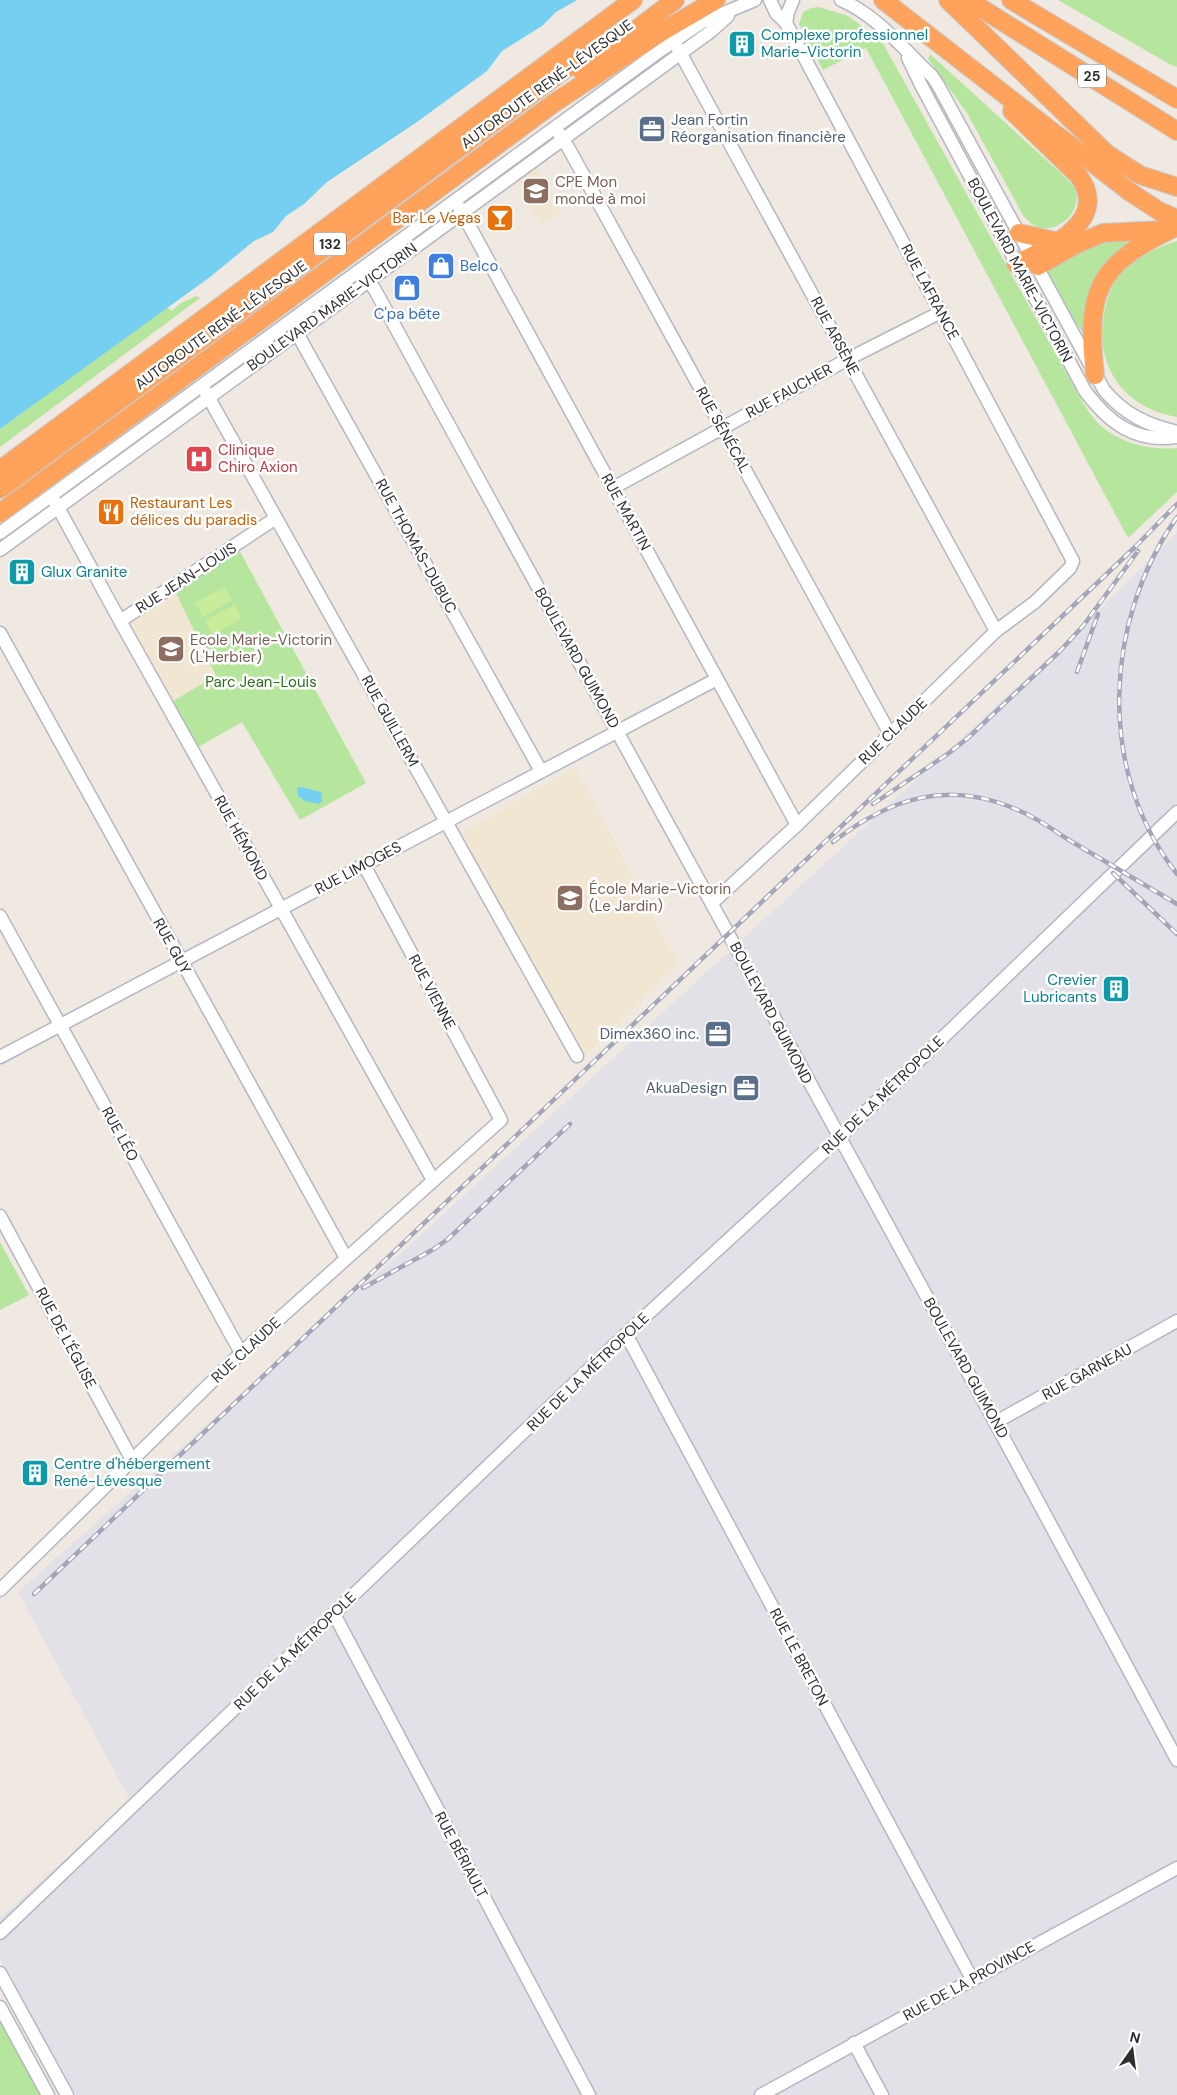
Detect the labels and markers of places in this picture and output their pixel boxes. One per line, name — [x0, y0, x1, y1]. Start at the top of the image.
place label: Complexe professionnel Marie-Victorin — [761, 25, 928, 62]
building icon: Complexe professionnel Marie-Victorin — [727, 29, 757, 59]
place label: Jean Fortin Réorganisation financière — [671, 110, 846, 147]
office icon: Jean Fortin Réorganisation financière — [637, 114, 667, 144]
place label: CPE Mon monde à moi — [555, 172, 646, 209]
school or university icon: CPE Mon monde à moi — [521, 176, 551, 206]
bar icon: Bar Le Vegas — [485, 203, 515, 233]
place label: Bar Le Vegas — [393, 208, 481, 228]
shop icon: Belco — [426, 251, 456, 281]
place label: Belco — [460, 256, 498, 276]
shop icon: C'pa bête — [392, 273, 422, 303]
place label: C'pa bête — [374, 304, 440, 324]
place label: Clinique Chiro Axion — [218, 440, 298, 477]
hospital icon: Clinique Chiro Axion — [184, 444, 214, 474]
place label: Restaurant Les délices du paradis — [130, 493, 257, 530]
restaurant icon: Restaurant Les délices du paradis — [96, 497, 126, 527]
building icon: Glux Granite — [7, 557, 37, 587]
place label: Glux Granite — [41, 562, 127, 582]
place label: Ecole Marie-Victorin (L'Herbier) — [190, 630, 332, 667]
school or university icon: Ecole Marie-Victorin (L'Herbier) — [156, 634, 186, 664]
place label: École Marie-Victorin (Le Jardin) — [589, 879, 731, 916]
school or university icon: École Marie-Victorin (Le Jardin) — [555, 883, 585, 913]
place label: Crevier Lubricants — [1023, 970, 1097, 1007]
building icon: Crevier Lubricants — [1101, 974, 1131, 1004]
office icon: Dimex360 inc. — [703, 1019, 733, 1049]
place label: Dimex360 inc. — [600, 1024, 699, 1044]
office icon: AkuaDesign — [731, 1073, 761, 1103]
place label: AkuaDesign — [646, 1078, 727, 1098]
place label: Centre d'hébergement René-Lévesque — [54, 1454, 211, 1491]
building icon: Centre d'hébergement René-Lévesque — [20, 1458, 50, 1488]

